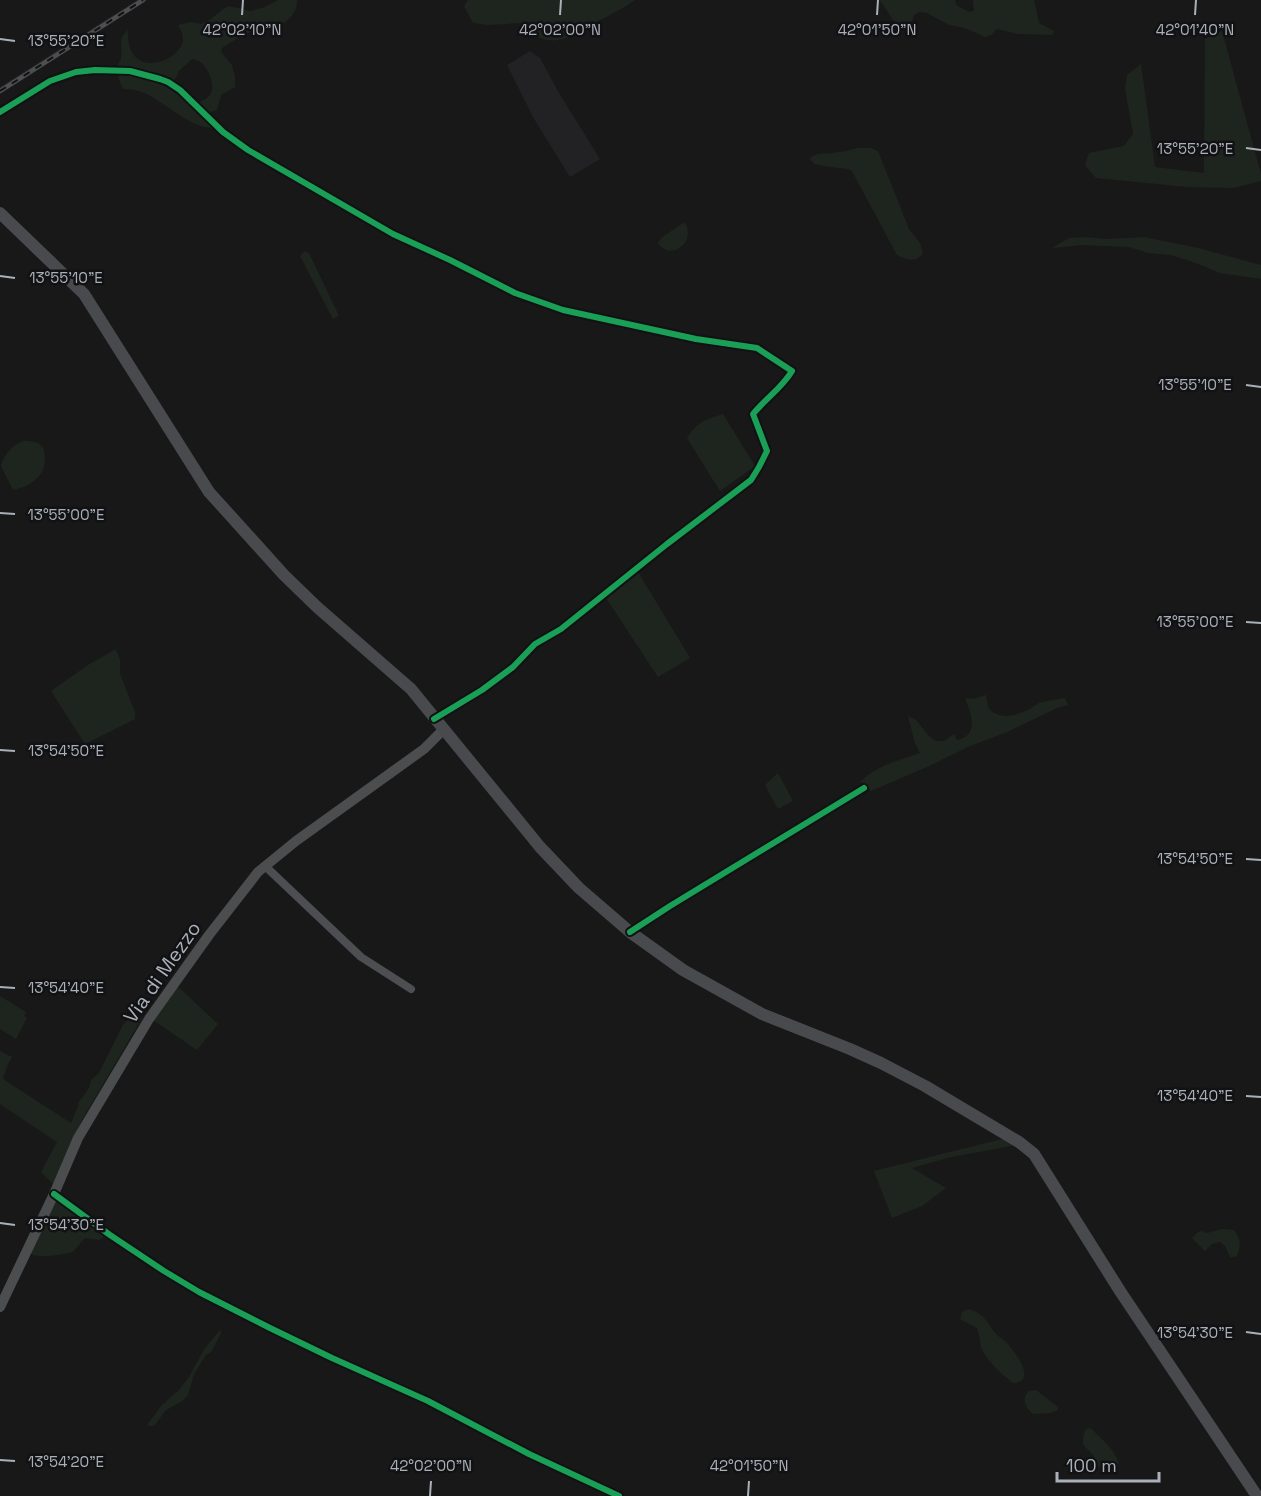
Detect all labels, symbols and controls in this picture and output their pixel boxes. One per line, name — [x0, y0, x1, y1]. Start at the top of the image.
text: 42°02'10"N — [203, 20, 281, 39]
text: 42°02'00"N — [519, 20, 601, 39]
text: 42°01'50"N — [838, 20, 916, 39]
text: 42°01'40"N — [1156, 20, 1234, 39]
text: 13°55'20"E — [28, 31, 104, 50]
text: 13°55'20"E — [1157, 139, 1233, 158]
text: 13°55'10"E — [29, 268, 103, 287]
text: 13°55'10"E — [1158, 375, 1232, 394]
text: 13°55'00"E — [28, 505, 104, 524]
text: 13°55'00"E — [1157, 612, 1233, 631]
text: 13°54'50"E — [28, 741, 104, 760]
text: 13°54'50"E — [1157, 849, 1233, 868]
street label: Via di Mezzo — [117, 916, 207, 1028]
text: 13°54'40"E — [28, 978, 104, 997]
text: 13°54'40"E — [1157, 1086, 1233, 1105]
text: 13°54'30"E — [28, 1215, 104, 1234]
text: 13°54'30"E — [1157, 1323, 1233, 1342]
scale bar — [1057, 1445, 1159, 1483]
text: 13°54'20"E — [28, 1452, 104, 1471]
text: 100 m — [1066, 1454, 1117, 1477]
text: 42°02'00"N — [390, 1456, 472, 1475]
text: 42°01'50"N — [710, 1456, 788, 1475]

